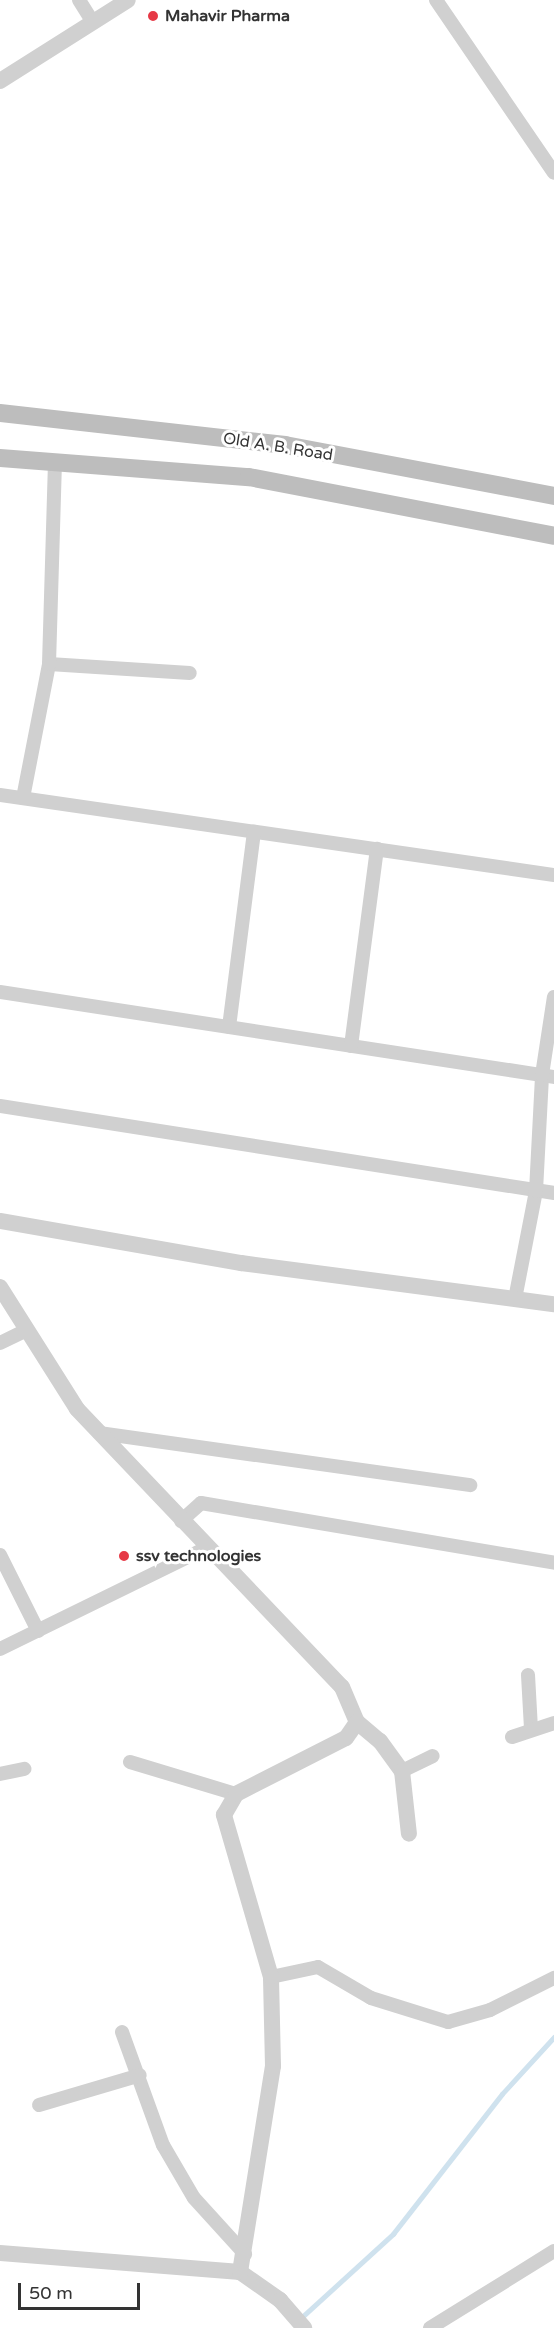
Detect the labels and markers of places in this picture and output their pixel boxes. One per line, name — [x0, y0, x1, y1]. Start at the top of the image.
place label: Mahavir Pharma — [165, 6, 290, 26]
marker: Mahavir Pharma — [146, 9, 160, 23]
place label: ssv technologies — [136, 1546, 261, 1566]
marker: ssv technologies — [117, 1549, 131, 1563]

